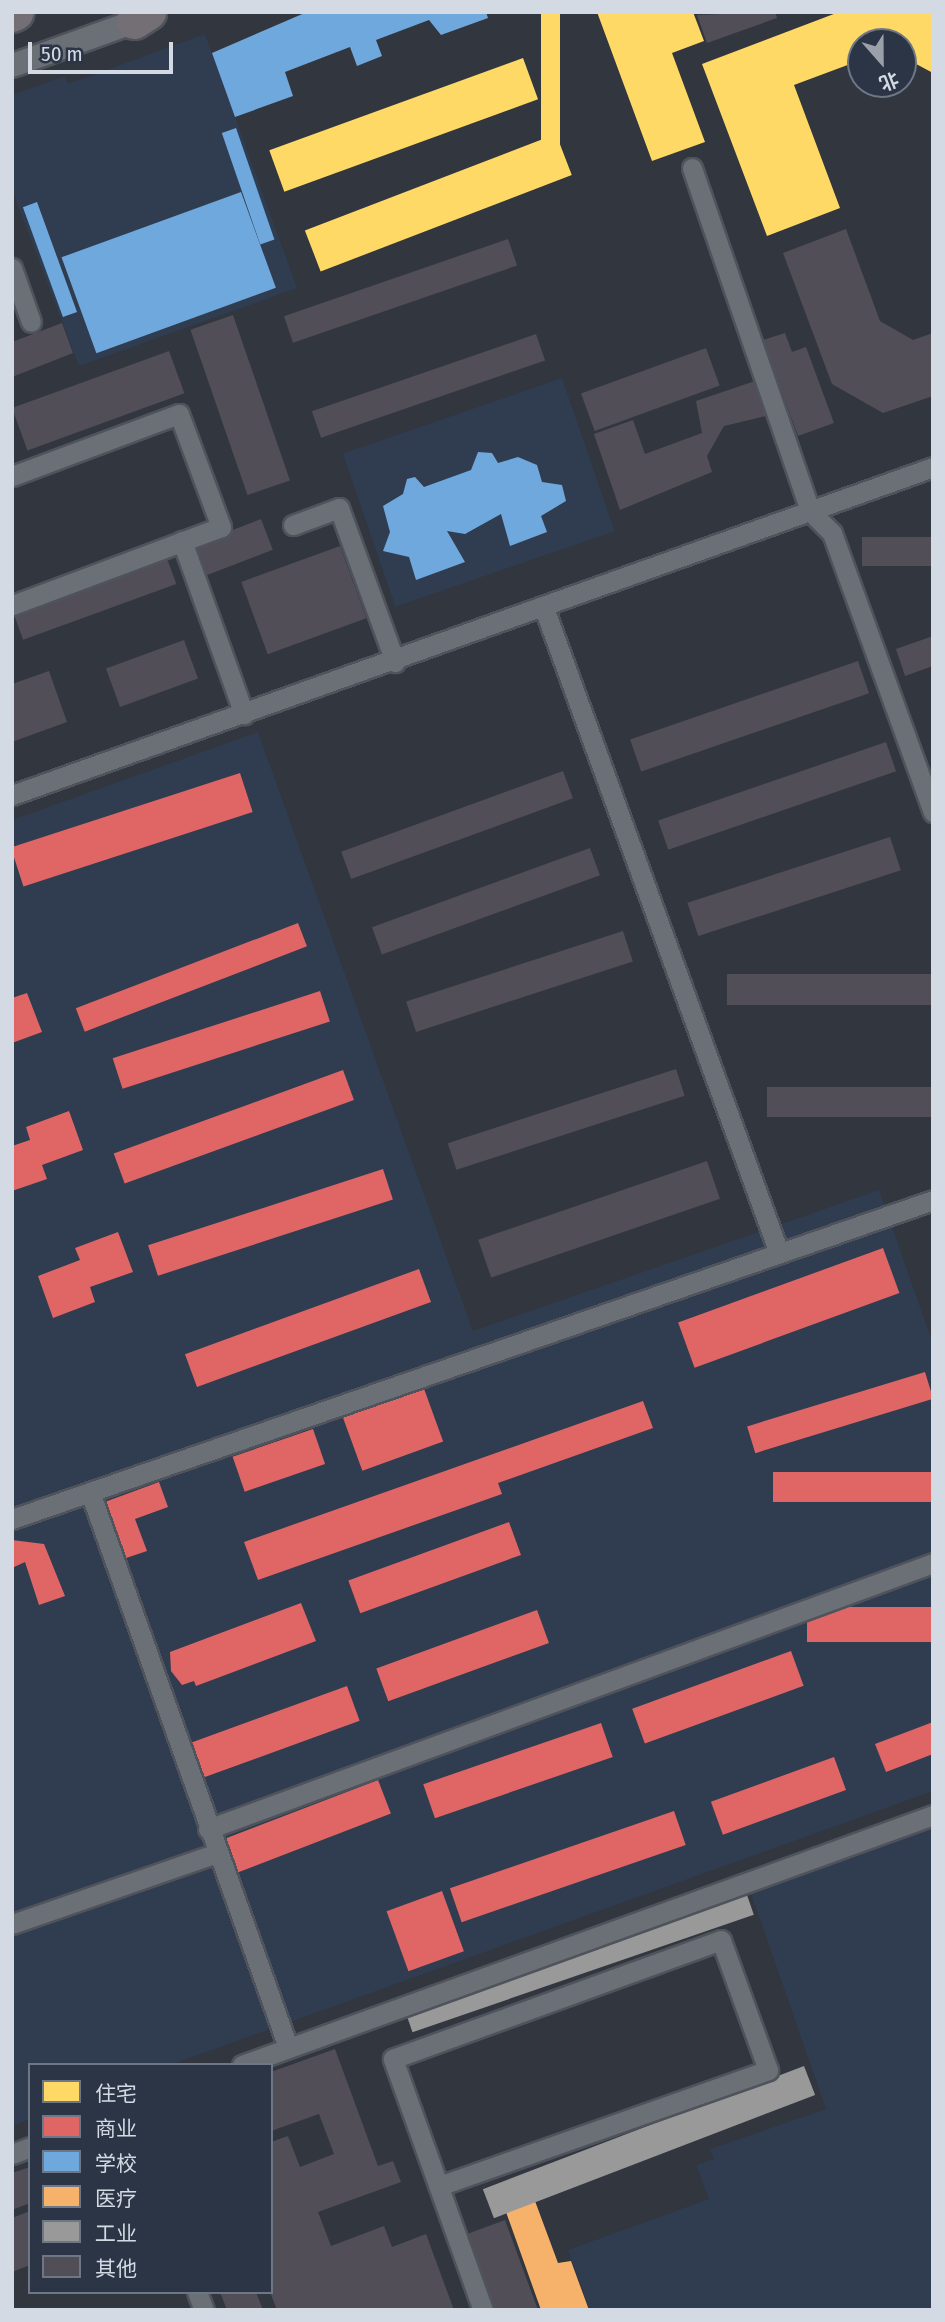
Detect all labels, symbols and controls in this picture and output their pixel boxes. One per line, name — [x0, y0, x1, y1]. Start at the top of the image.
scale bar — [32, 28, 177, 72]
north arrow — [847, 28, 917, 98]
text: 50 m — [41, 41, 83, 67]
text: 北 — [876, 67, 902, 95]
legend — [28, 2063, 273, 2294]
text: 住宅 — [95, 2081, 137, 2107]
text: 商业 — [95, 2116, 137, 2142]
text: 学校 — [95, 2151, 137, 2177]
text: 医疗 — [95, 2186, 137, 2212]
text: 工业 — [95, 2221, 137, 2247]
text: 其他 — [95, 2256, 137, 2282]

